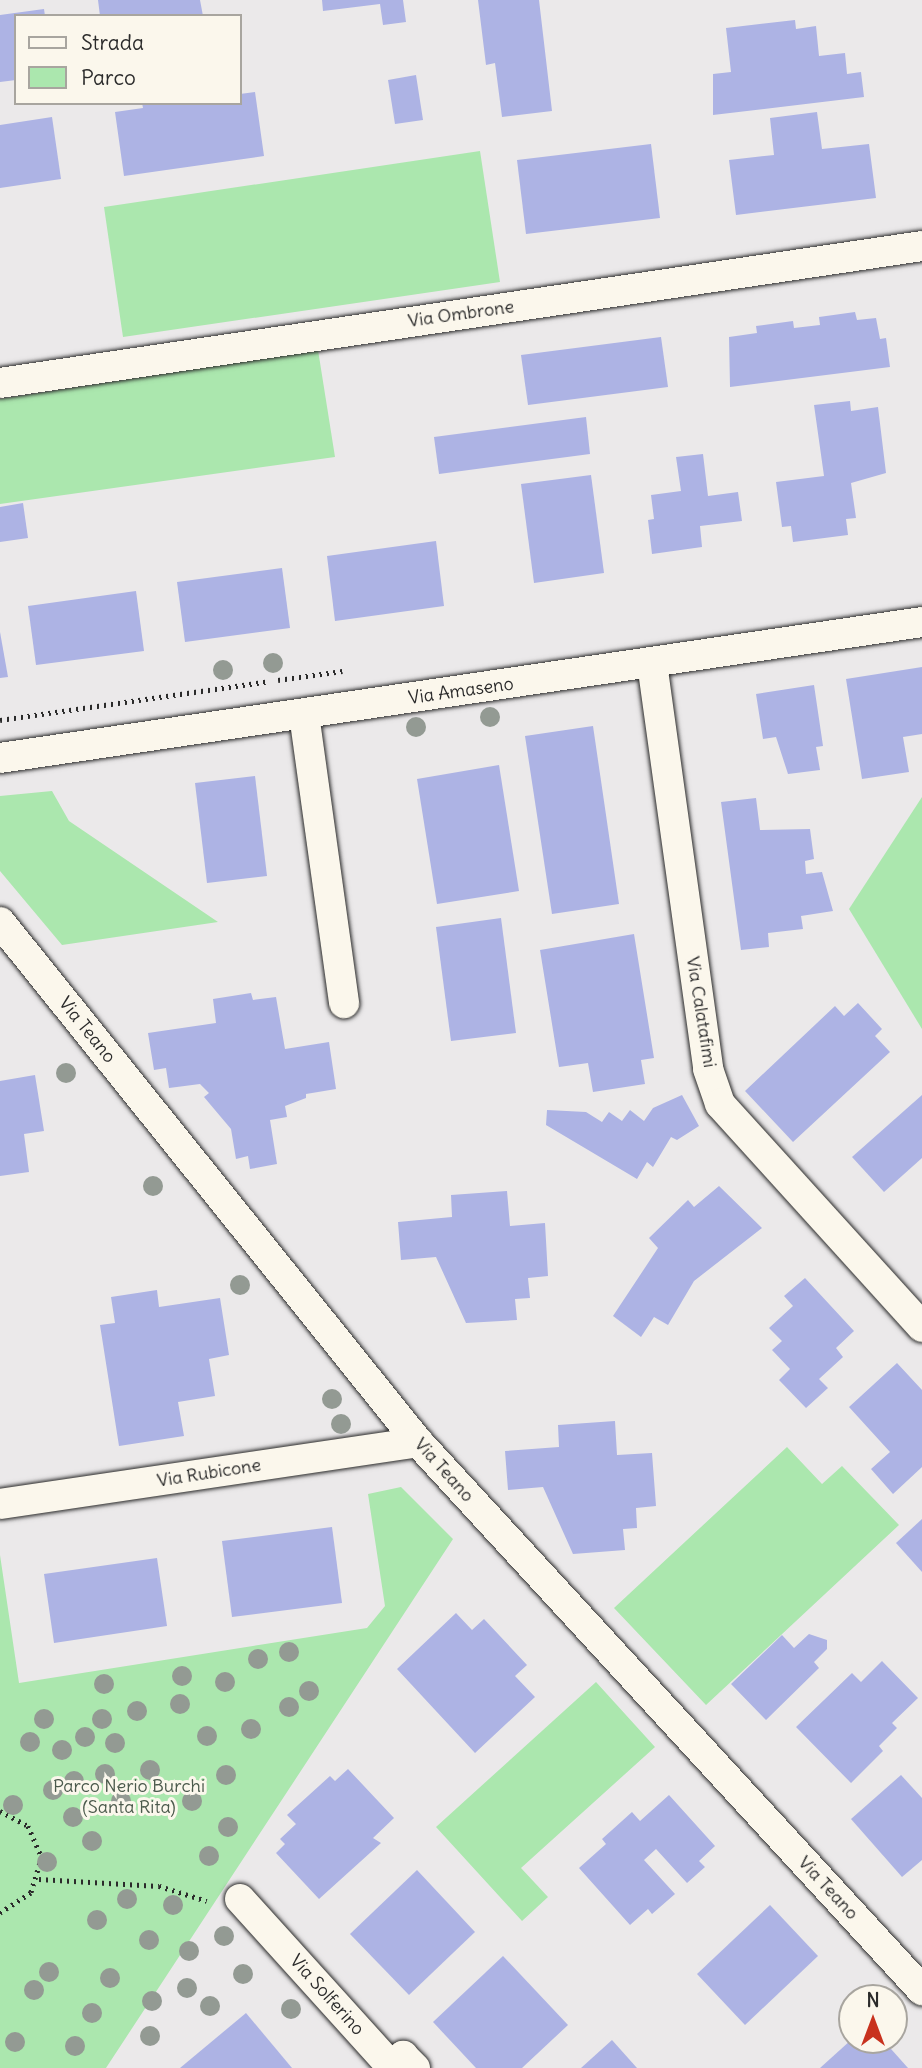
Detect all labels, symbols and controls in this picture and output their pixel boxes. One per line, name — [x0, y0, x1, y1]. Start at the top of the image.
legend — [14, 14, 242, 105]
text: Strada — [81, 29, 144, 56]
text: Parco — [81, 64, 136, 91]
street label: Via Ombrone — [407, 296, 515, 332]
street label: Via Amaseno — [407, 673, 515, 709]
street label: Via Calatafimi — [682, 955, 720, 1069]
street label: Via Teano — [54, 993, 120, 1067]
street label: Via Teano — [410, 1434, 478, 1506]
street label: Via Rubicone — [156, 1454, 262, 1492]
park label: Parco Nerio Burchi (Santa Rita) — [53, 1776, 205, 1818]
street label: Via Teano — [793, 1852, 863, 1924]
street label: Via Solferino — [285, 1950, 369, 2040]
north arrow — [838, 1984, 908, 2054]
text: N — [866, 1988, 880, 2012]

